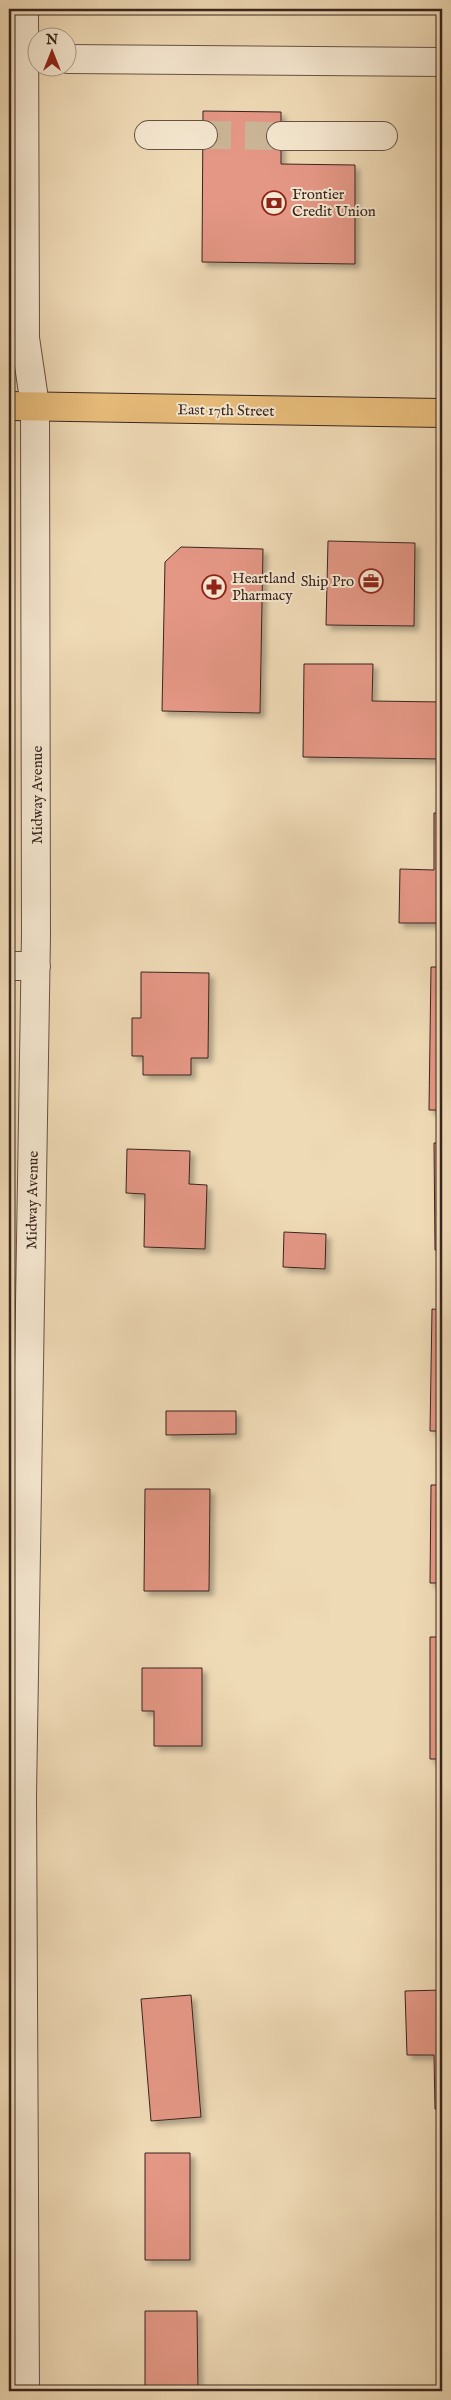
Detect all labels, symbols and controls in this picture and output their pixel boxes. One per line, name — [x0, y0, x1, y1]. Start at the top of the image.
north arrow — [28, 28, 78, 78]
text: N — [45, 31, 58, 49]
place label: Frontier Credit Union — [292, 185, 376, 221]
bank icon: Frontier Credit Union — [261, 190, 287, 216]
street label: East 17th Street — [177, 400, 275, 421]
office icon: Ship Pro — [358, 568, 384, 594]
place label: Heartland Pharmacy — [232, 569, 296, 605]
place label: Ship Pro — [301, 572, 354, 591]
pharmacy icon: Heartland Pharmacy — [201, 574, 227, 600]
street label: Midway Avenue — [28, 746, 47, 844]
street label: Midway Avenue — [22, 1150, 43, 1249]

